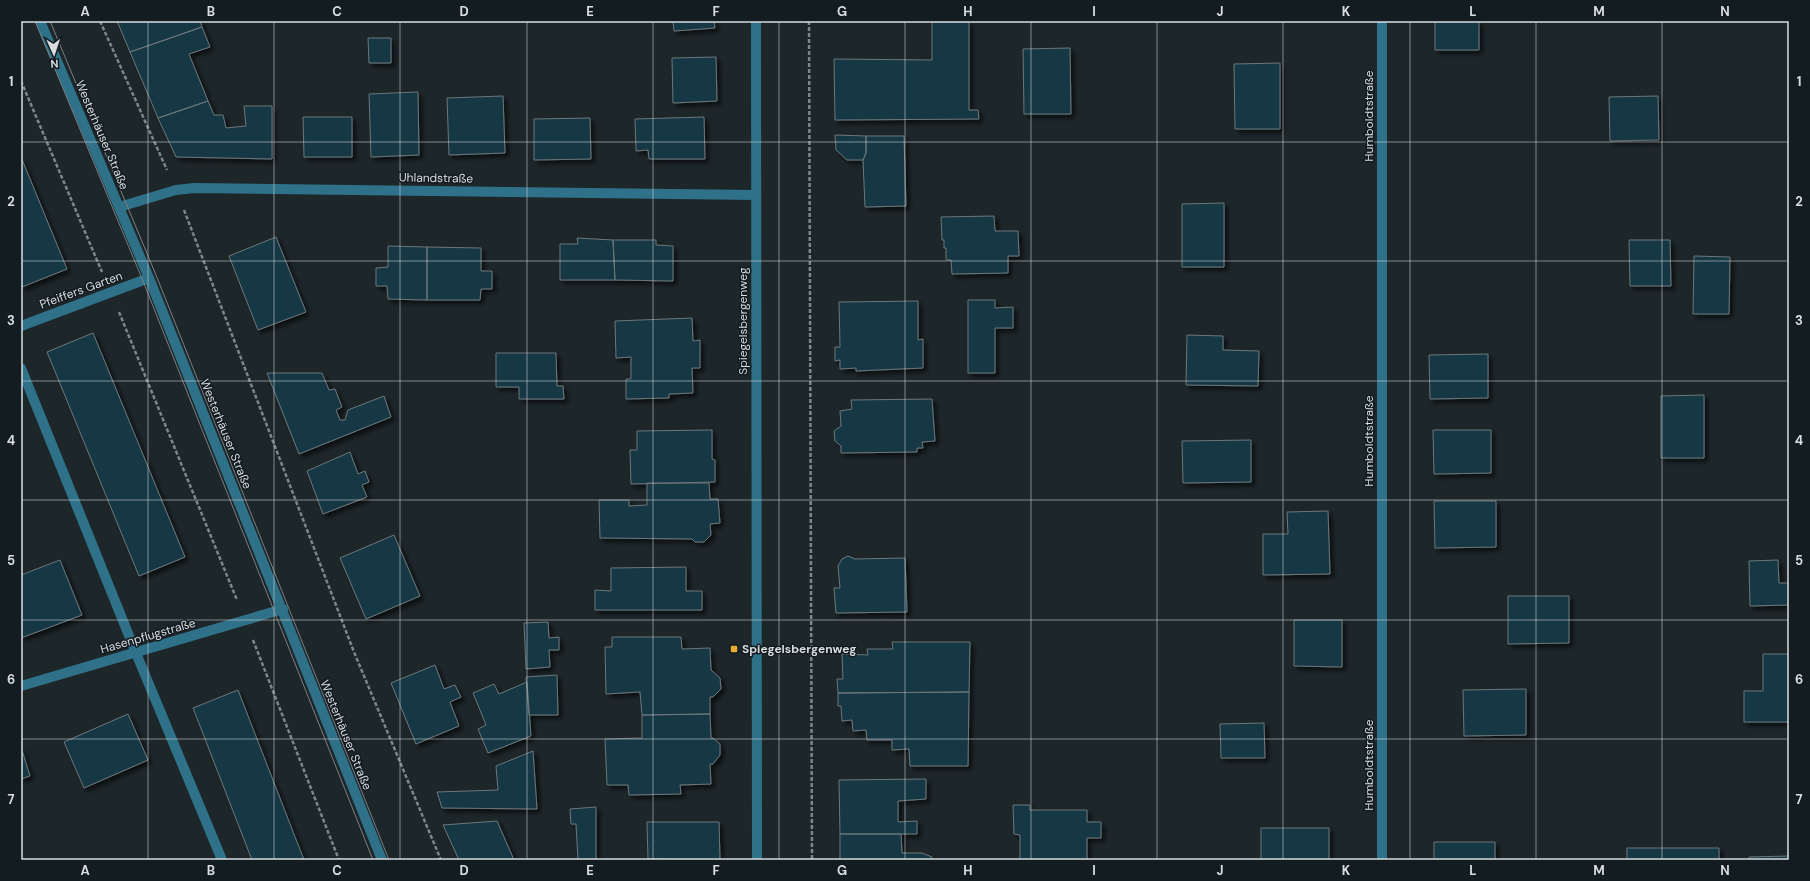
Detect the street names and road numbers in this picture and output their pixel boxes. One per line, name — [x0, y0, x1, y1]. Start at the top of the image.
street label: Humboldtstraße — [1361, 70, 1377, 162]
street label: Westerhäuser Straße — [72, 78, 132, 192]
street label: Uhlandstraße — [399, 169, 474, 187]
street label: Spiegelsbergenweg — [735, 267, 751, 375]
street label: Pfeiffers Garten — [37, 268, 125, 312]
street label: Westerhäuser Straße — [197, 377, 255, 492]
street label: Humboldtstraße — [1361, 395, 1377, 487]
street label: Hasenpflugstraße — [99, 615, 198, 657]
street label: Westerhäuser Straße — [317, 678, 375, 793]
street label: Humboldtstraße — [1361, 719, 1377, 811]

